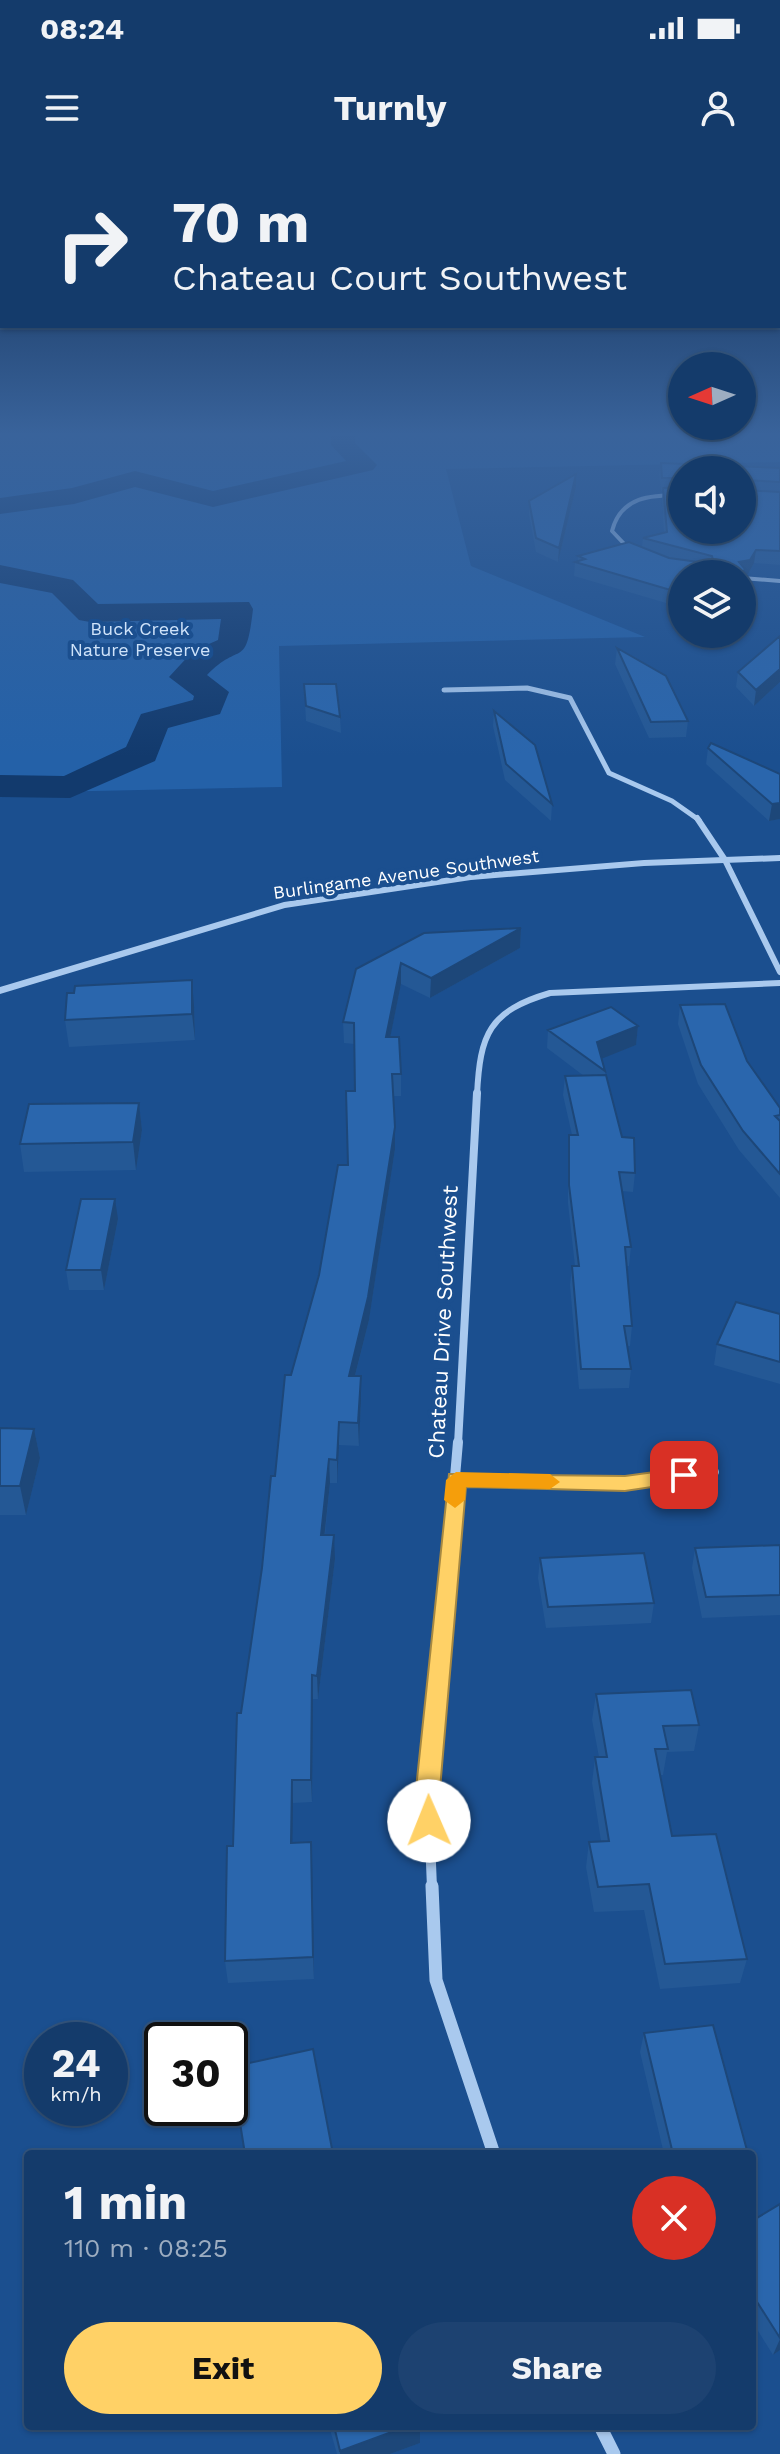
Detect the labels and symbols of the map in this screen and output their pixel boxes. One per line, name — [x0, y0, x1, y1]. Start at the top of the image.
north arrow — [668, 352, 756, 440]
park label: Buck Creek Nature Preserve — [70, 618, 210, 660]
street label: Burlingame Avenue Southwest — [272, 845, 541, 903]
street label: Chateau Drive Southwest — [423, 1185, 463, 1459]
pin — [650, 1441, 718, 1509]
position arrow — [387, 1779, 471, 1863]
speed limit sign: 30 — [144, 2022, 248, 2126]

